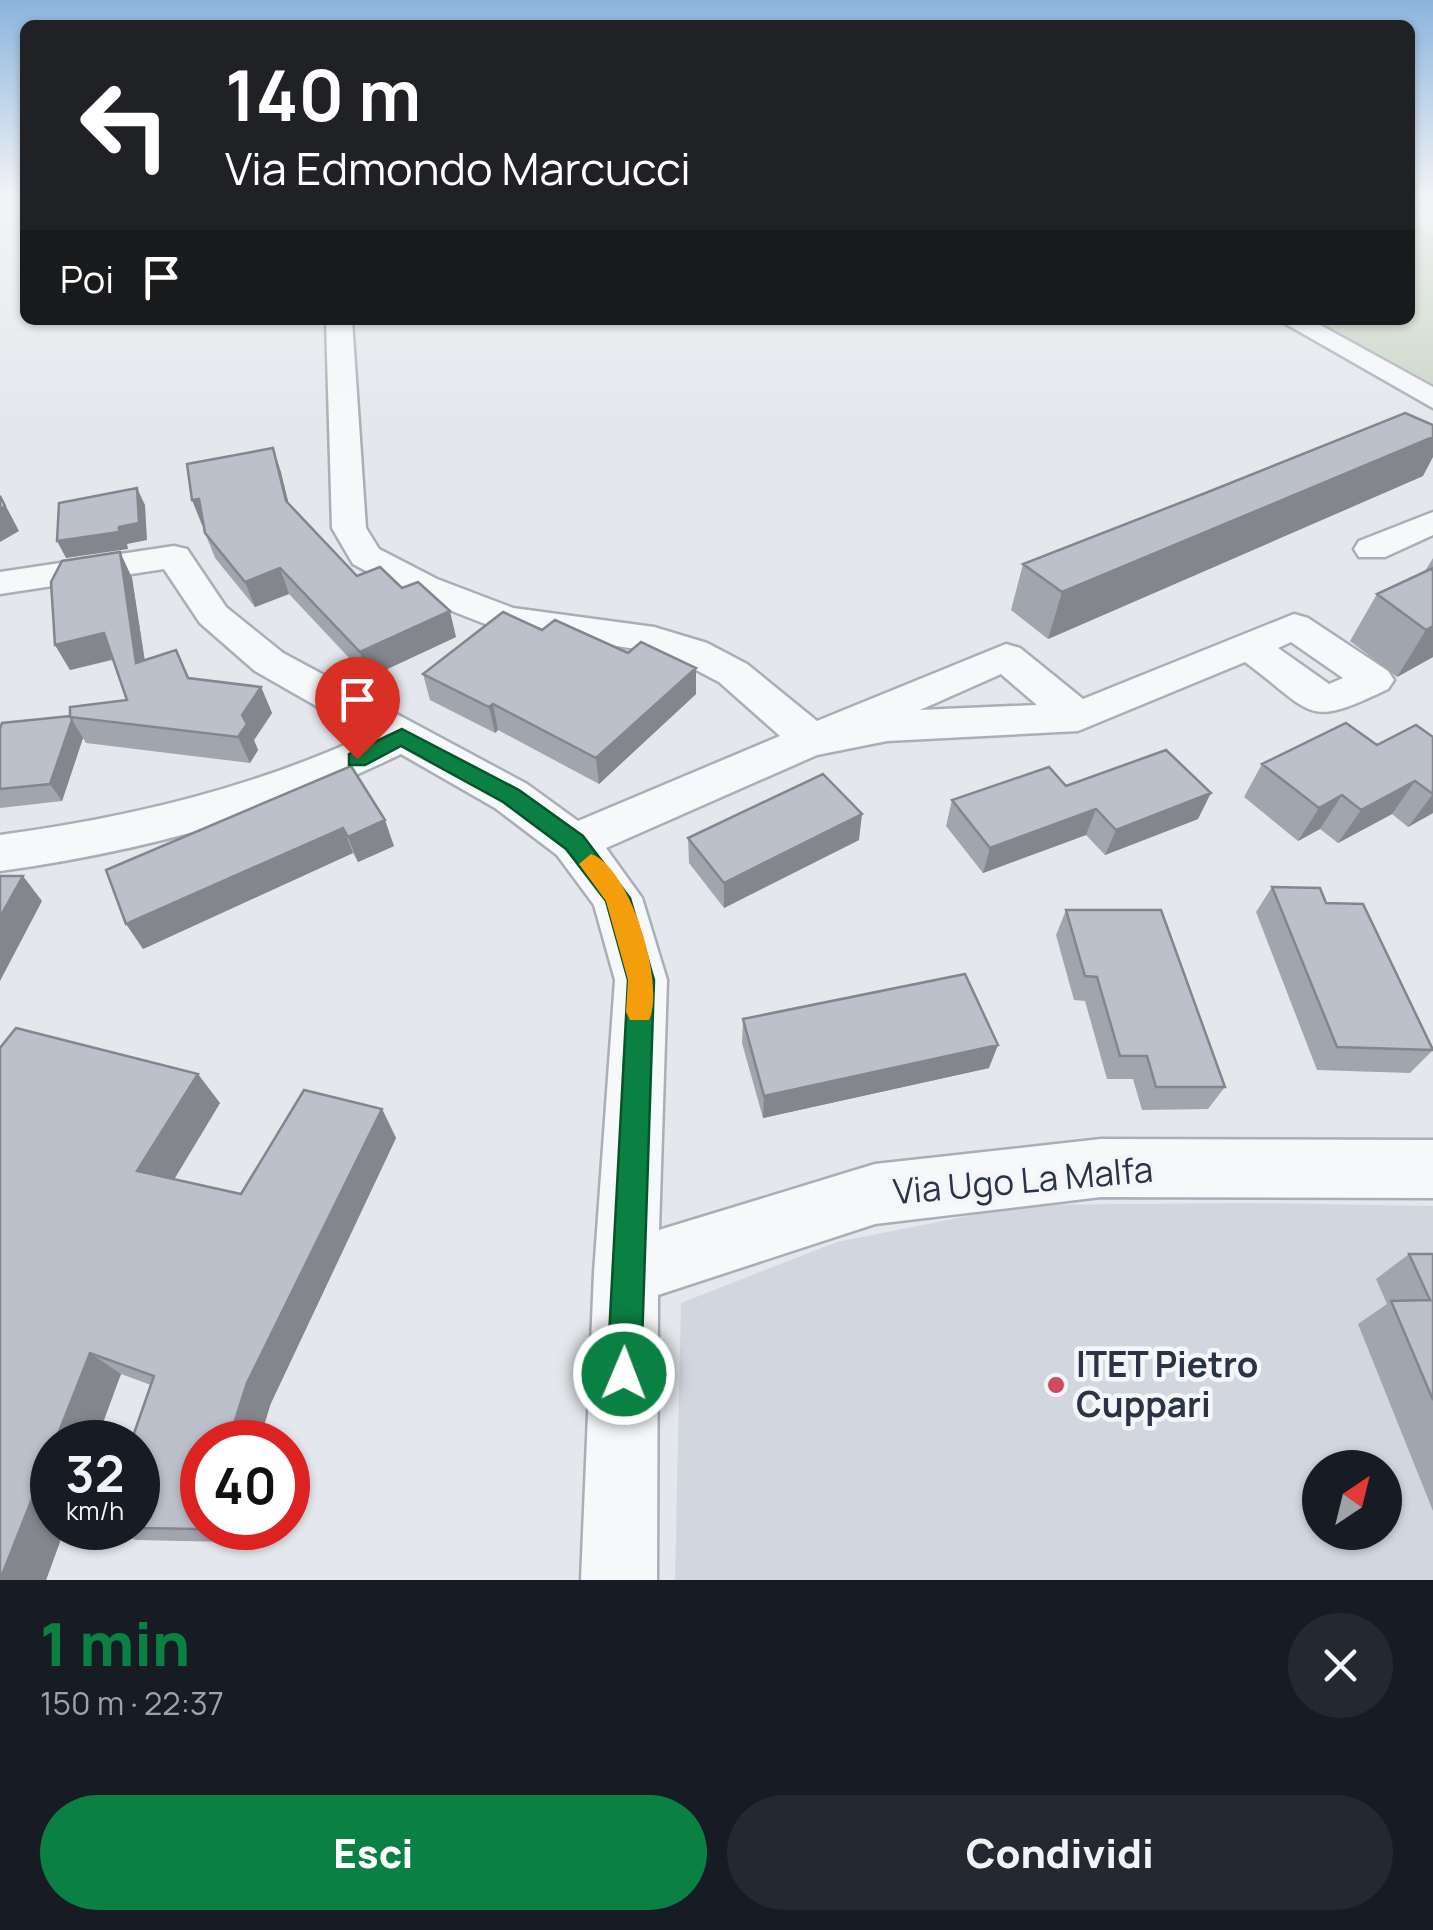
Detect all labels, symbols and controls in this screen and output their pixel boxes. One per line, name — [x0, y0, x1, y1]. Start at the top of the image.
text: 140 m — [225, 46, 421, 142]
icon: left — [60, 60, 190, 190]
text: Via Edmondo Marcucci — [225, 137, 691, 199]
icon: arrive — [134, 250, 189, 305]
text: Poi — [60, 252, 114, 304]
pin — [315, 657, 400, 760]
icon: arrive — [330, 672, 385, 727]
street label: Via Ugo La Malfa — [891, 1145, 1155, 1215]
position arrow — [572, 1322, 676, 1426]
place label: ITET Pietro Cuppari — [1076, 1340, 1258, 1428]
marker: ITET Pietro Cuppari — [1045, 1374, 1067, 1396]
speed limit sign: 40 — [180, 1420, 310, 1550]
text: 32 — [66, 1439, 124, 1507]
north arrow — [1302, 1450, 1402, 1550]
map controls — [1302, 1450, 1402, 1550]
text: km/h — [66, 1493, 124, 1528]
text: 1 min — [40, 1602, 190, 1684]
button: close — [1288, 1613, 1393, 1718]
text: 150 m · 22:37 — [40, 1681, 224, 1725]
button: Esci — [40, 1795, 707, 1910]
button: Condividi — [727, 1795, 1393, 1910]

